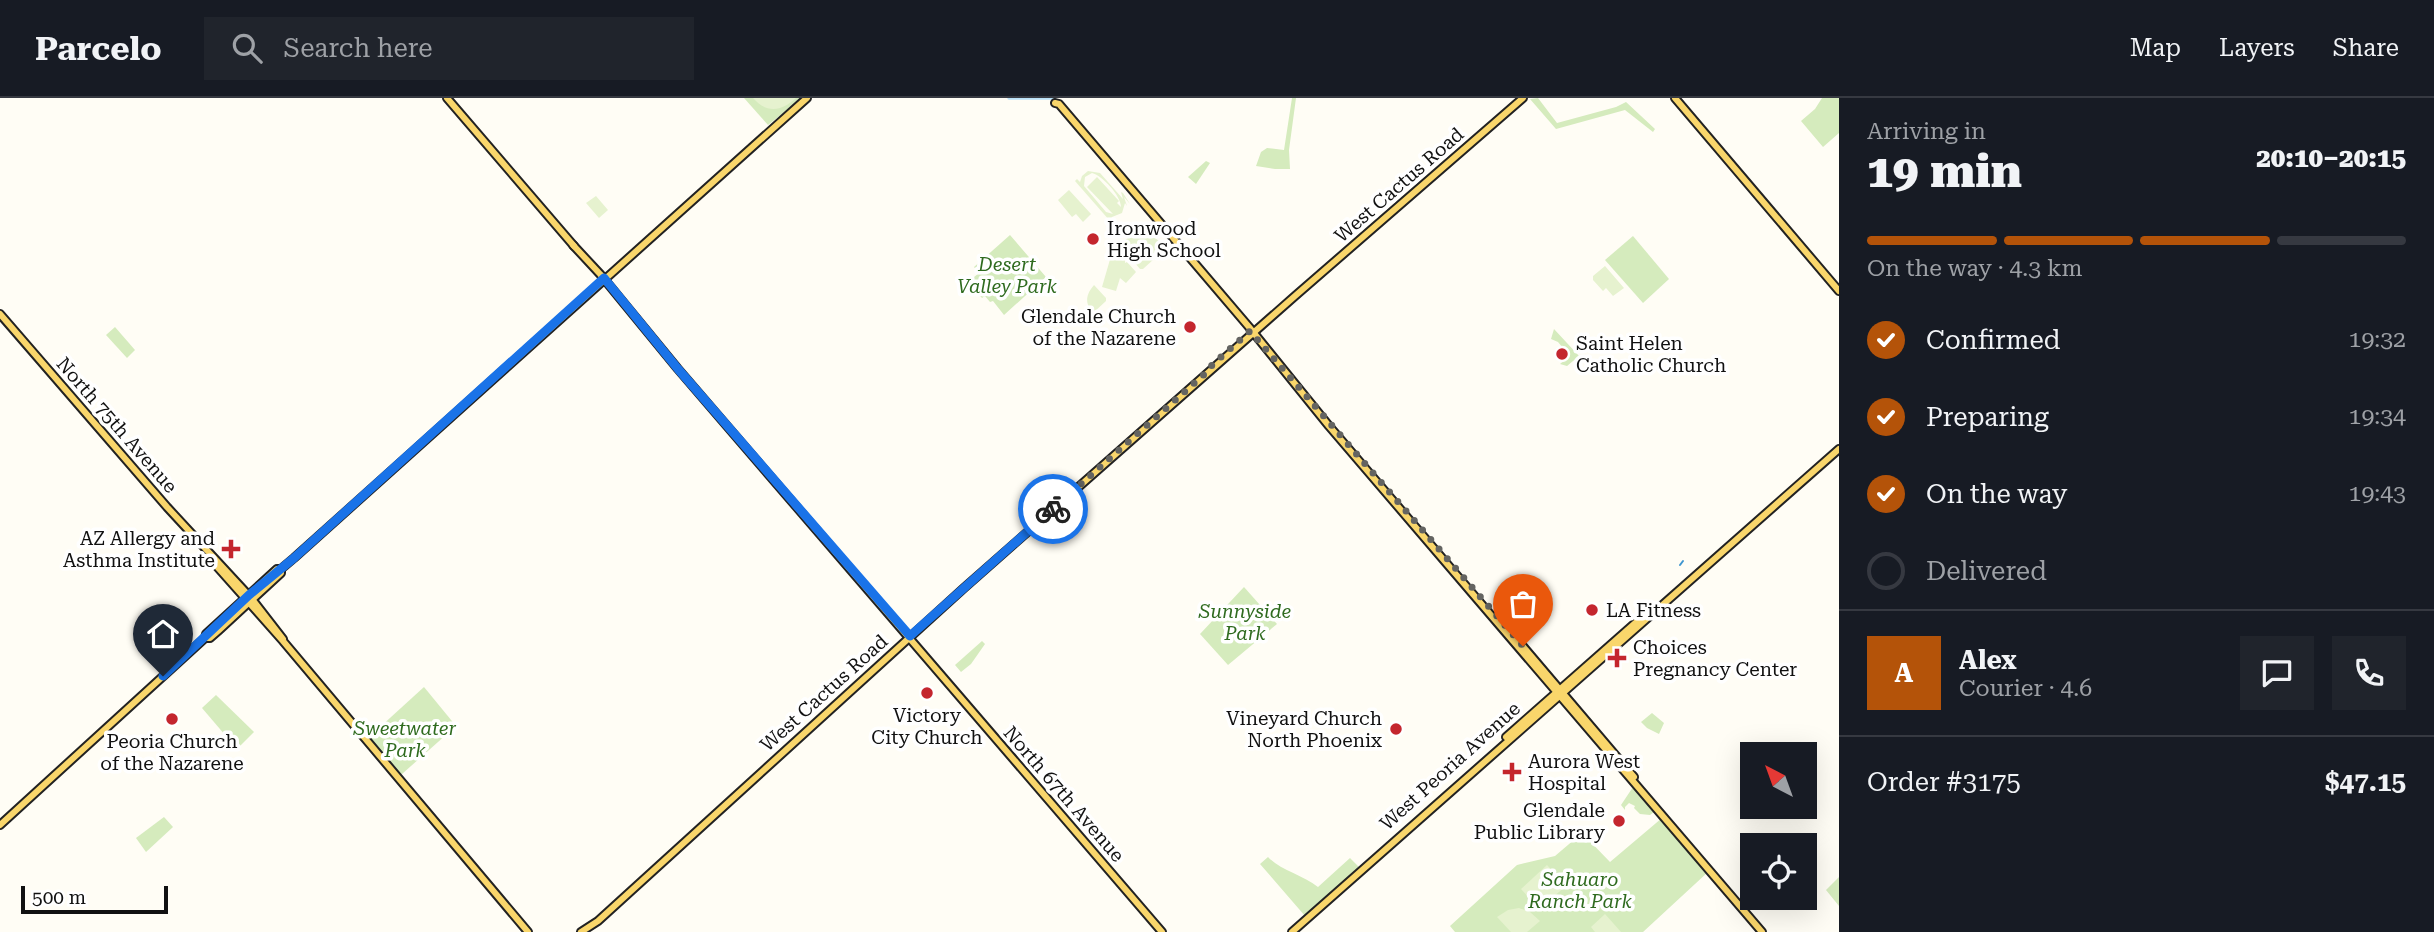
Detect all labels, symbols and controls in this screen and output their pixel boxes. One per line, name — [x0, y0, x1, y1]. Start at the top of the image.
search box — [204, 17, 694, 80]
text: Parcelo — [35, 29, 162, 68]
icon: search — [228, 29, 266, 67]
text: Search here — [284, 33, 433, 63]
text: Map — [2130, 34, 2181, 62]
text: Layers — [2219, 34, 2295, 62]
text: Share — [2333, 34, 2399, 62]
text: Arriving in — [1867, 118, 1986, 145]
street label: West Cactus Road — [1330, 123, 1468, 247]
text: 20:10–20:15 — [2256, 143, 2406, 173]
text: 19 min — [1867, 144, 2022, 198]
place label: Ironwood High School — [1107, 217, 1221, 262]
marker: Ironwood High School — [1085, 231, 1101, 247]
park label: Desert Valley Park — [957, 253, 1057, 298]
text: On the way · 4.3 km — [1867, 255, 2082, 282]
place label: Glendale Church of the Nazarene — [1021, 305, 1176, 350]
marker: Glendale Church of the Nazarene — [1182, 319, 1198, 335]
icon: check — [1867, 321, 1905, 359]
text: Confirmed — [1926, 325, 2061, 355]
text: 19:32 — [2349, 326, 2406, 353]
place label: Saint Helen Catholic Church — [1576, 332, 1726, 377]
marker: Saint Helen Catholic Church — [1554, 346, 1570, 362]
street label: North 75th Avenue — [52, 352, 182, 498]
icon: check — [1867, 398, 1905, 436]
text: Preparing — [1926, 402, 2049, 432]
text: 19:34 — [2349, 403, 2406, 430]
courier — [1018, 474, 1088, 544]
icon: check — [1867, 475, 1905, 513]
text: On the way — [1926, 479, 2067, 509]
text: 19:43 — [2349, 480, 2406, 507]
icon: bike — [1034, 490, 1072, 528]
place label: AZ Allergy and Asthma Institute — [63, 527, 215, 572]
marker: AZ Allergy and Asthma Institute — [221, 539, 241, 559]
text: Delivered — [1926, 556, 2047, 586]
pin — [1493, 574, 1553, 646]
icon: bag — [1504, 585, 1542, 623]
place label: LA Fitness — [1606, 599, 1701, 622]
park label: Sunnyside Park — [1198, 600, 1292, 645]
marker: LA Fitness — [1584, 602, 1600, 618]
pin — [133, 604, 193, 676]
icon: home — [144, 615, 182, 653]
street label: West Cactus Road — [755, 630, 893, 756]
place label: Choices Pregnancy Center — [1633, 636, 1797, 681]
button: chat — [2240, 636, 2314, 710]
button: phone — [2332, 636, 2406, 710]
text: Alex — [1959, 645, 2017, 675]
marker: Choices Pregnancy Center — [1607, 648, 1627, 668]
text: A — [1895, 658, 1913, 688]
text: Courier · 4.6 — [1959, 675, 2092, 702]
marker: Victory City Church — [919, 685, 935, 701]
street label: West Peoria Avenue — [1375, 697, 1525, 835]
place label: Victory City Church — [871, 704, 983, 749]
place label: Vineyard Church North Phoenix — [1226, 707, 1382, 752]
marker: Peoria Church of the Nazarene — [164, 711, 180, 727]
park label: Sweetwater Park — [353, 717, 456, 762]
street label: North 67th Avenue — [999, 721, 1129, 867]
marker: Vineyard Church North Phoenix — [1388, 721, 1404, 737]
place label: Peoria Church of the Nazarene — [100, 730, 244, 775]
north arrow — [1740, 742, 1816, 819]
map controls — [1740, 742, 1817, 910]
place label: Aurora West Hospital — [1528, 750, 1640, 795]
marker: Aurora West Hospital — [1502, 762, 1522, 782]
text: Order #3175 — [1867, 767, 2021, 797]
text: $47.15 — [2325, 767, 2406, 797]
place label: Glendale Public Library — [1474, 799, 1606, 844]
marker: Glendale Public Library — [1611, 813, 1627, 829]
button: locate — [1740, 833, 1817, 910]
park label: Sahuaro Ranch Park — [1527, 868, 1632, 913]
scale bar — [21, 883, 168, 915]
text: 500 m — [32, 886, 86, 909]

